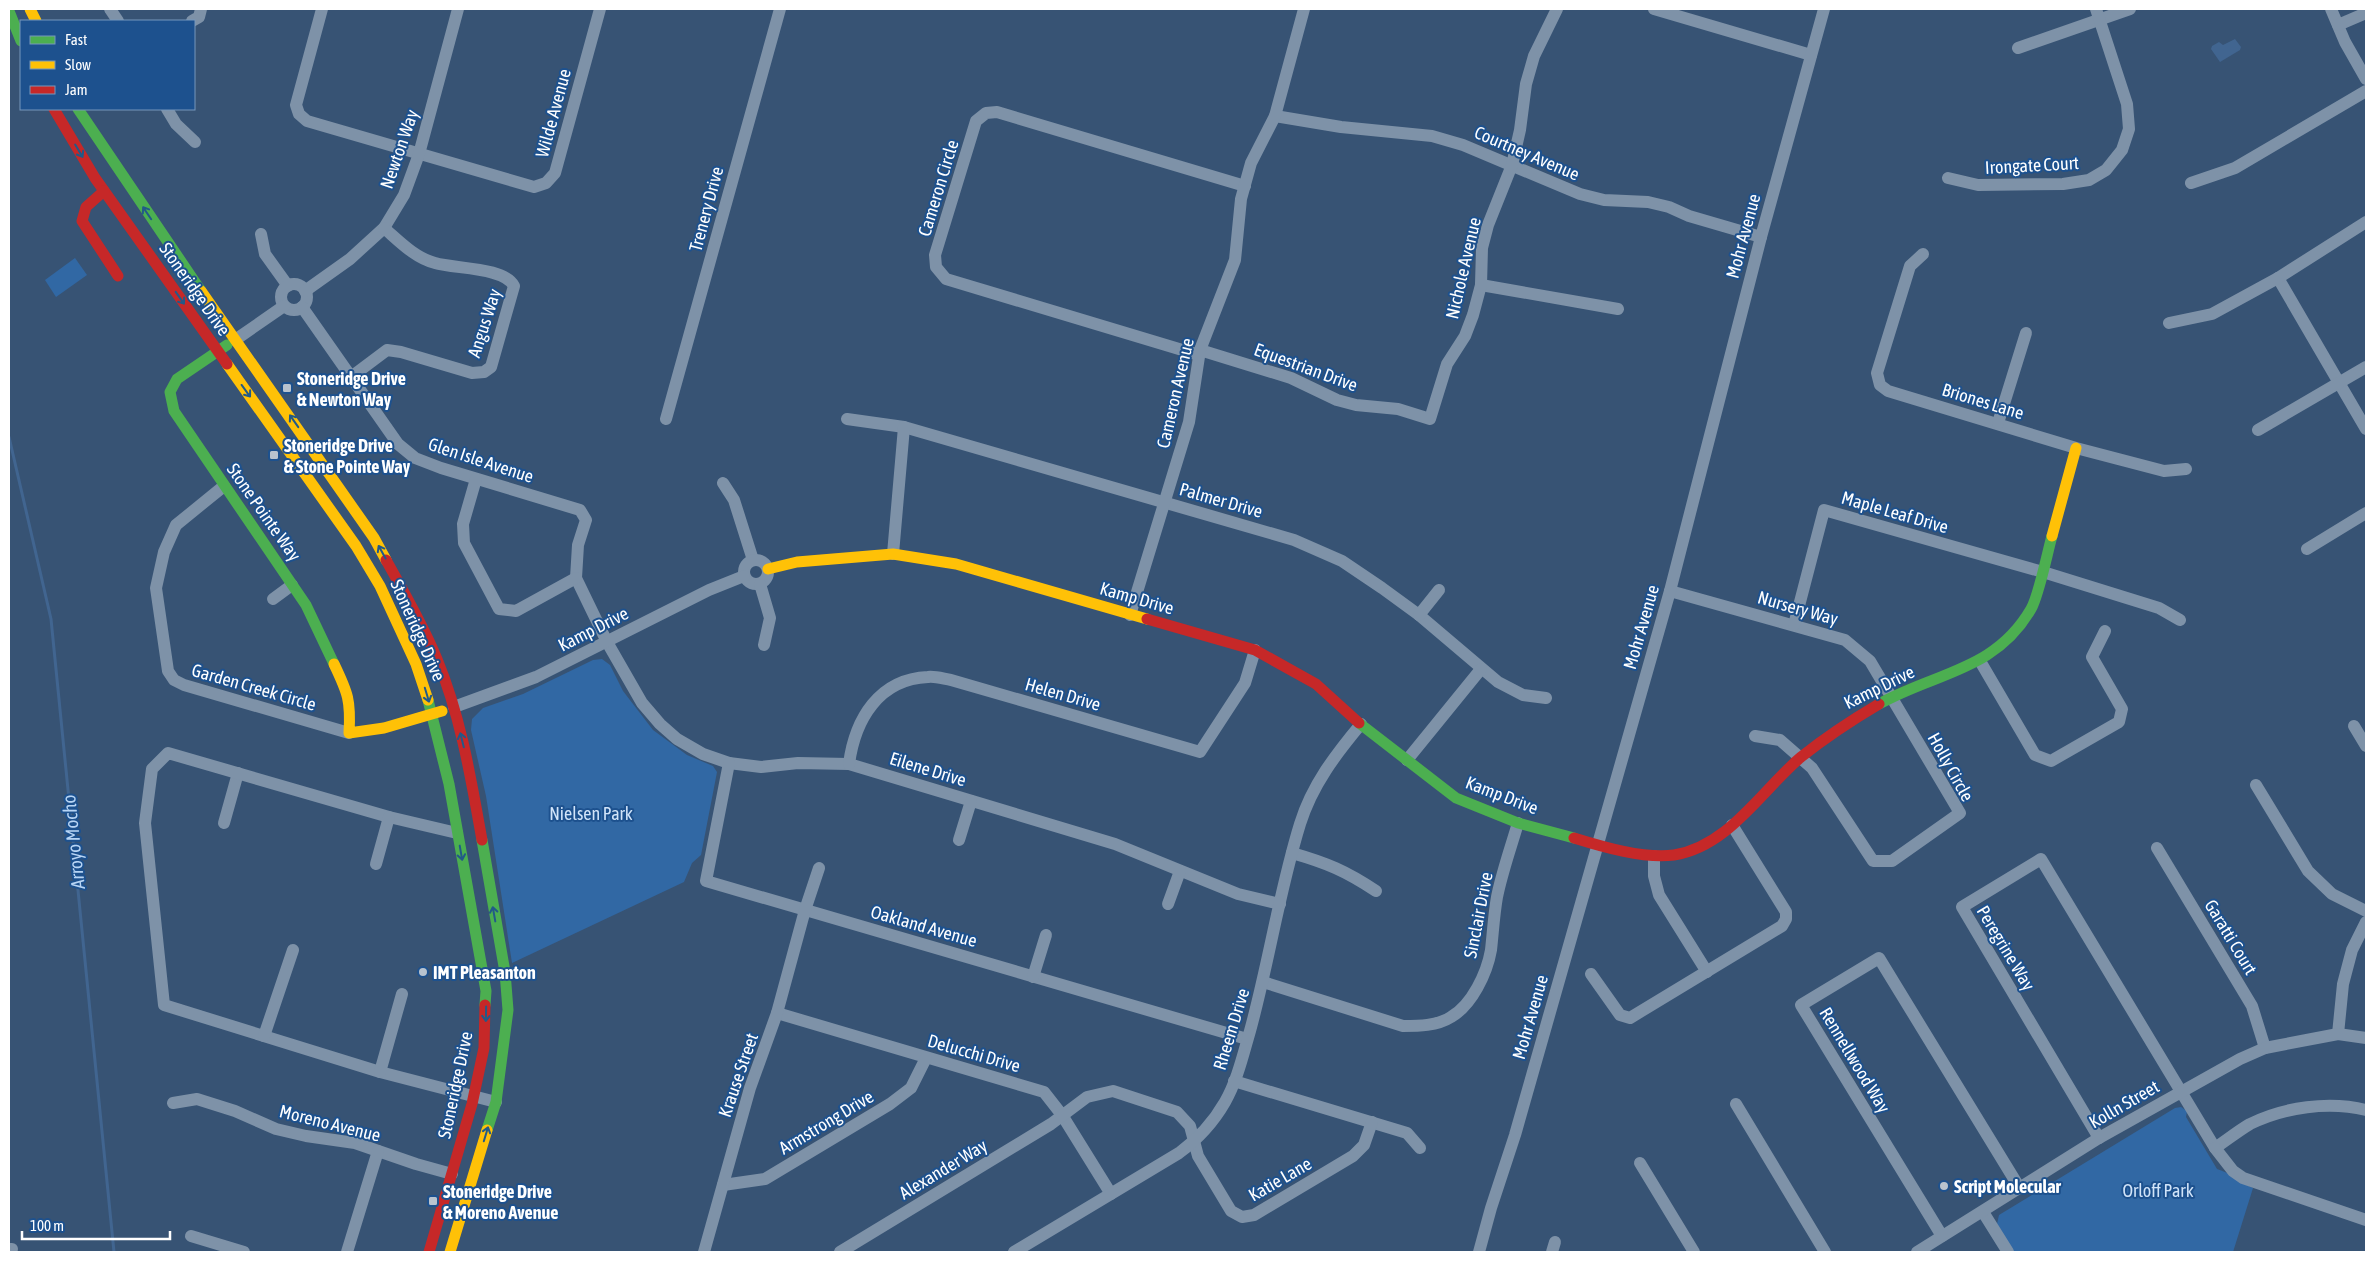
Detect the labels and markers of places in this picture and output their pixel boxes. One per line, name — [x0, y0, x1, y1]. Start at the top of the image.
place label: Stoneridge Drive & Newton Way — [297, 368, 406, 410]
marker: Stoneridge Drive & Newton Way — [281, 382, 293, 394]
place label: Stoneridge Drive & Stone Pointe Way — [284, 435, 411, 477]
marker: Stoneridge Drive & Stone Pointe Way — [268, 449, 280, 461]
place label: IMT Pleasanton — [433, 962, 536, 983]
marker: IMT Pleasanton — [417, 966, 429, 978]
place label: Script Molecular — [1954, 1176, 2062, 1197]
marker: Script Molecular — [1938, 1180, 1950, 1192]
place label: Stoneridge Drive & Moreno Avenue — [443, 1181, 558, 1223]
marker: Stoneridge Drive & Moreno Avenue — [427, 1195, 439, 1207]

